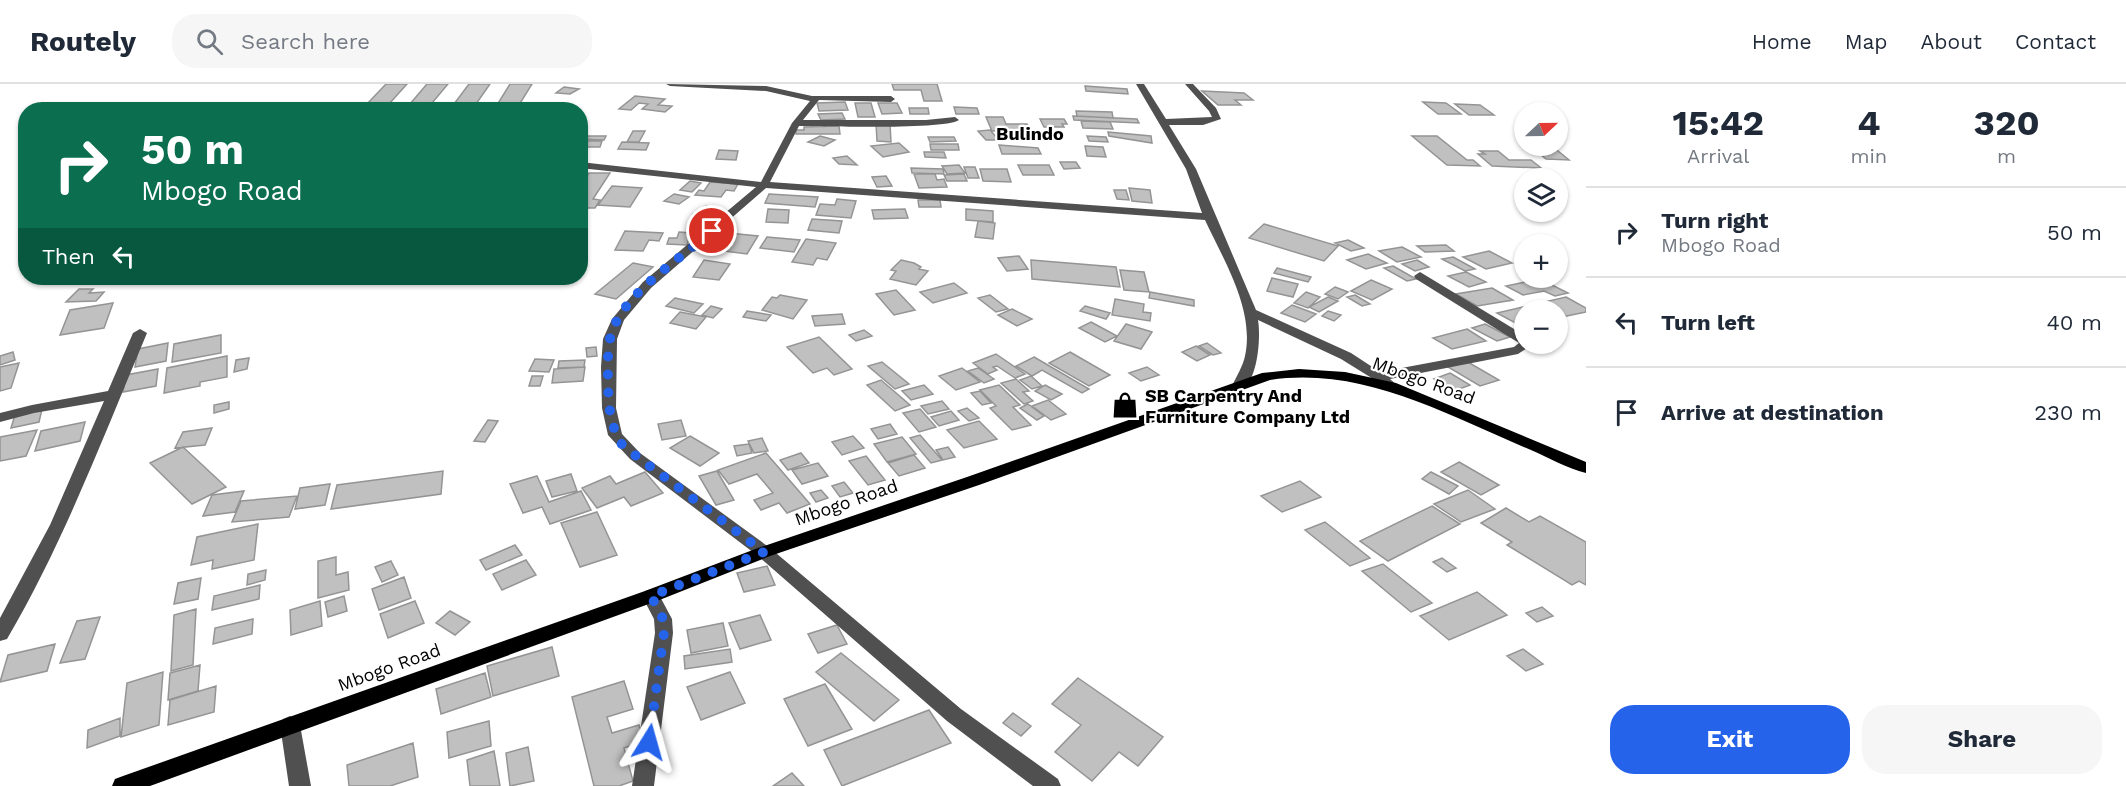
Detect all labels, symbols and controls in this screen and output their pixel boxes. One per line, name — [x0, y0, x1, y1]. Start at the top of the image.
search box — [172, 14, 592, 68]
text: Routely — [30, 25, 136, 58]
icon: search — [193, 25, 226, 58]
text: Search here — [241, 29, 370, 54]
text: Home — [1752, 29, 1812, 54]
text: Map — [1845, 29, 1888, 54]
text: About — [1921, 29, 1982, 54]
text: Contact — [2015, 29, 2096, 54]
north arrow — [1514, 102, 1568, 156]
map controls — [1514, 102, 1568, 354]
text: 15:42 — [1672, 102, 1764, 144]
text: 4 — [1857, 102, 1880, 144]
text: 320 — [1974, 102, 2040, 144]
district label: Bulindo — [996, 123, 1064, 144]
text: 50 m — [141, 125, 244, 174]
icon: right — [42, 126, 120, 204]
text: Arrival — [1687, 144, 1749, 168]
text: min — [1850, 144, 1887, 168]
text: m — [1997, 144, 2016, 168]
button: layers — [1514, 168, 1568, 222]
text: Mbogo Road — [141, 175, 303, 207]
pin — [686, 205, 737, 256]
text: Turn right — [1661, 208, 1768, 233]
icon: arrive — [695, 214, 728, 247]
icon: right — [1610, 216, 1643, 249]
text: 50 m — [2047, 220, 2102, 245]
text: Mbogo Road — [1661, 233, 1781, 257]
button: + — [1514, 234, 1568, 288]
icon: left — [107, 240, 140, 273]
text: Then — [42, 244, 95, 269]
button: − — [1514, 300, 1568, 354]
icon: left — [1610, 306, 1643, 339]
text: Turn left — [1661, 310, 1755, 335]
text: 40 m — [2046, 310, 2102, 335]
street label: Mbogo Road — [1370, 352, 1478, 408]
place label: SB Carpentry And Furniture Company Ltd — [1145, 385, 1350, 427]
shop icon: SB Carpentry And Furniture Company Ltd — [1110, 390, 1140, 420]
icon: arrive — [1610, 396, 1643, 429]
text: Arrive at destination — [1661, 400, 1884, 425]
text: 230 m — [2034, 400, 2102, 425]
street label: Mbogo Road — [792, 475, 900, 529]
street label: Mbogo Road — [335, 639, 443, 695]
button: Exit — [1610, 705, 1850, 774]
button: Share — [1862, 705, 2102, 774]
position arrow — [617, 710, 681, 774]

